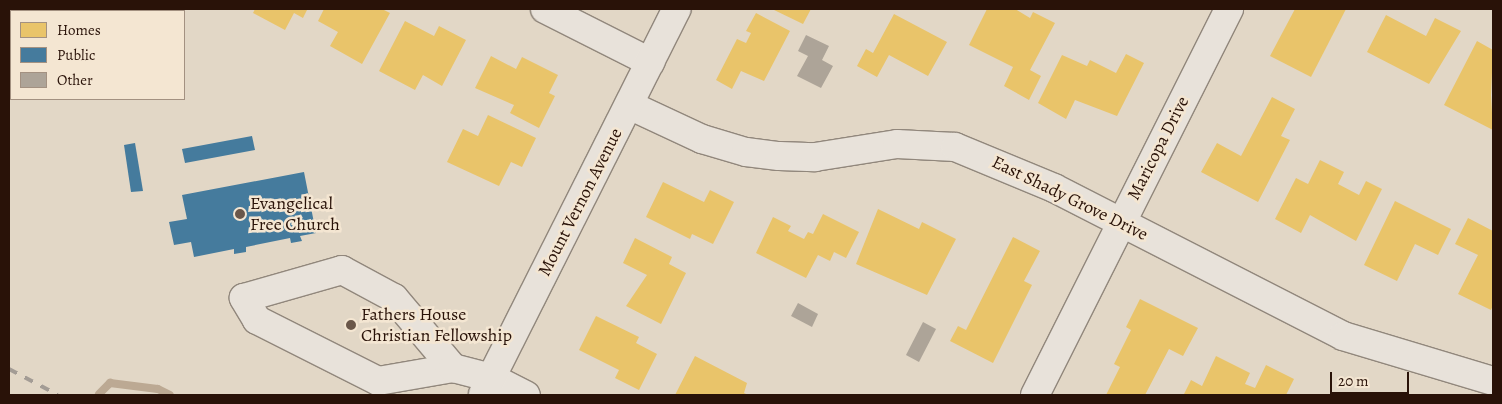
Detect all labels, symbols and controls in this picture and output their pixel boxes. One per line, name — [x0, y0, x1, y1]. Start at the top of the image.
legend — [10, 10, 185, 100]
text: Homes — [57, 20, 101, 40]
text: Public — [57, 45, 95, 65]
text: Other — [57, 70, 93, 90]
street label: Maricopa Drive — [1123, 92, 1193, 204]
street label: Mount Vernon Avenue — [533, 124, 627, 280]
street label: East Shady Grove Drive — [988, 151, 1152, 245]
place label: Evangelical Free Church — [250, 193, 340, 235]
marker: Evangelical Free Church — [234, 208, 246, 220]
place label: Fathers House Christian Fellowship — [361, 304, 512, 346]
marker: Fathers House Christian Fellowship — [345, 319, 357, 331]
scale bar — [1332, 362, 1411, 394]
text: 20 m — [1338, 371, 1369, 391]

